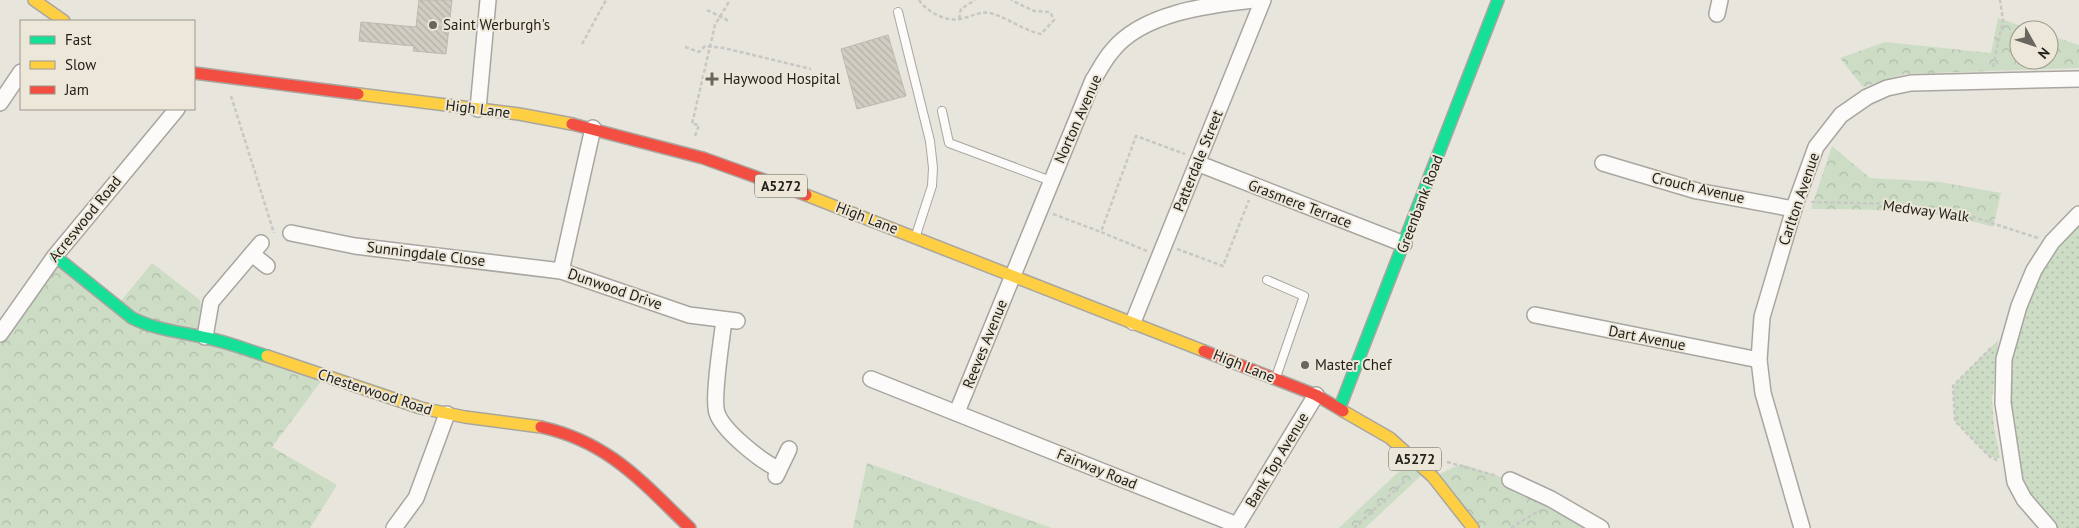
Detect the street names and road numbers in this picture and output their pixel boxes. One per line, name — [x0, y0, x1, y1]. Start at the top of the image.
street label: Norton Avenue — [1049, 71, 1106, 166]
street label: High Lane — [445, 95, 512, 122]
street label: Patterdale Street — [1169, 107, 1227, 214]
street label: Carlton Avenue — [1774, 150, 1823, 248]
street label: Greenbank Road — [1392, 152, 1447, 256]
street label: Crouch Avenue — [1650, 168, 1746, 207]
street label: Acreswood Road — [44, 172, 125, 266]
road number: A5272 — [755, 175, 807, 198]
street label: Grasmere Terrace — [1246, 175, 1355, 232]
street label: Medway Walk — [1882, 195, 1971, 226]
street label: High Lane — [833, 197, 901, 238]
street label: Sunningdale Close — [366, 237, 486, 270]
street label: Dunwood Drive — [565, 263, 665, 314]
street label: Reeves Avenue — [958, 297, 1011, 391]
street label: Dart Avenue — [1607, 321, 1687, 354]
street label: High Lane — [1210, 345, 1278, 387]
street label: Chesterwood Road — [316, 364, 435, 419]
street label: Bank Top Avenue — [1241, 409, 1312, 511]
street label: Fairway Road — [1054, 444, 1140, 493]
road number: A5272 — [1389, 448, 1441, 470]

